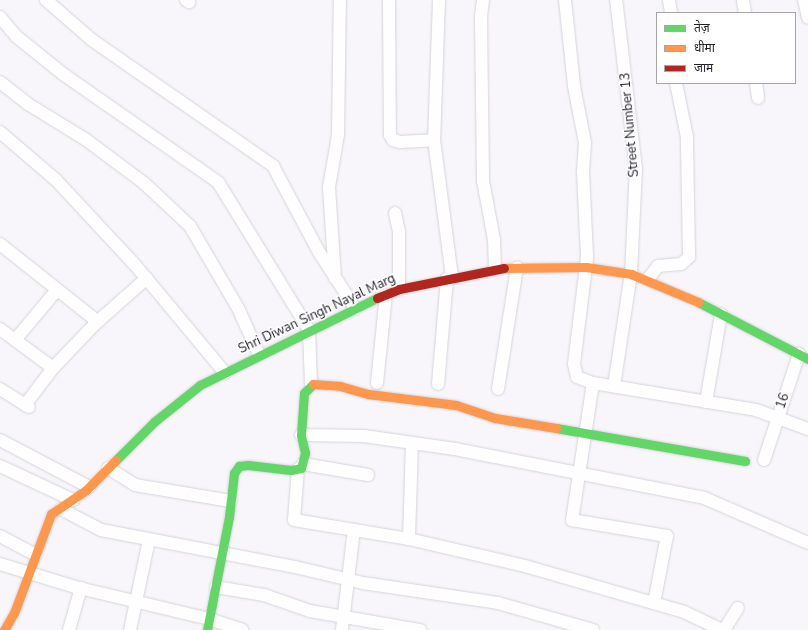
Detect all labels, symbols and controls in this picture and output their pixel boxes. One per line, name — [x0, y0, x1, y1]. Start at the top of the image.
legend — [656, 12, 796, 84]
text: तेज़ — [694, 20, 710, 36]
text: धीमा — [694, 40, 715, 56]
text: जाम — [694, 60, 713, 76]
street label: Street Number 13 — [618, 72, 642, 178]
street label: Shri Diwan Singh Nayal Marg — [236, 271, 398, 357]
street label: 16 — [773, 391, 793, 411]

